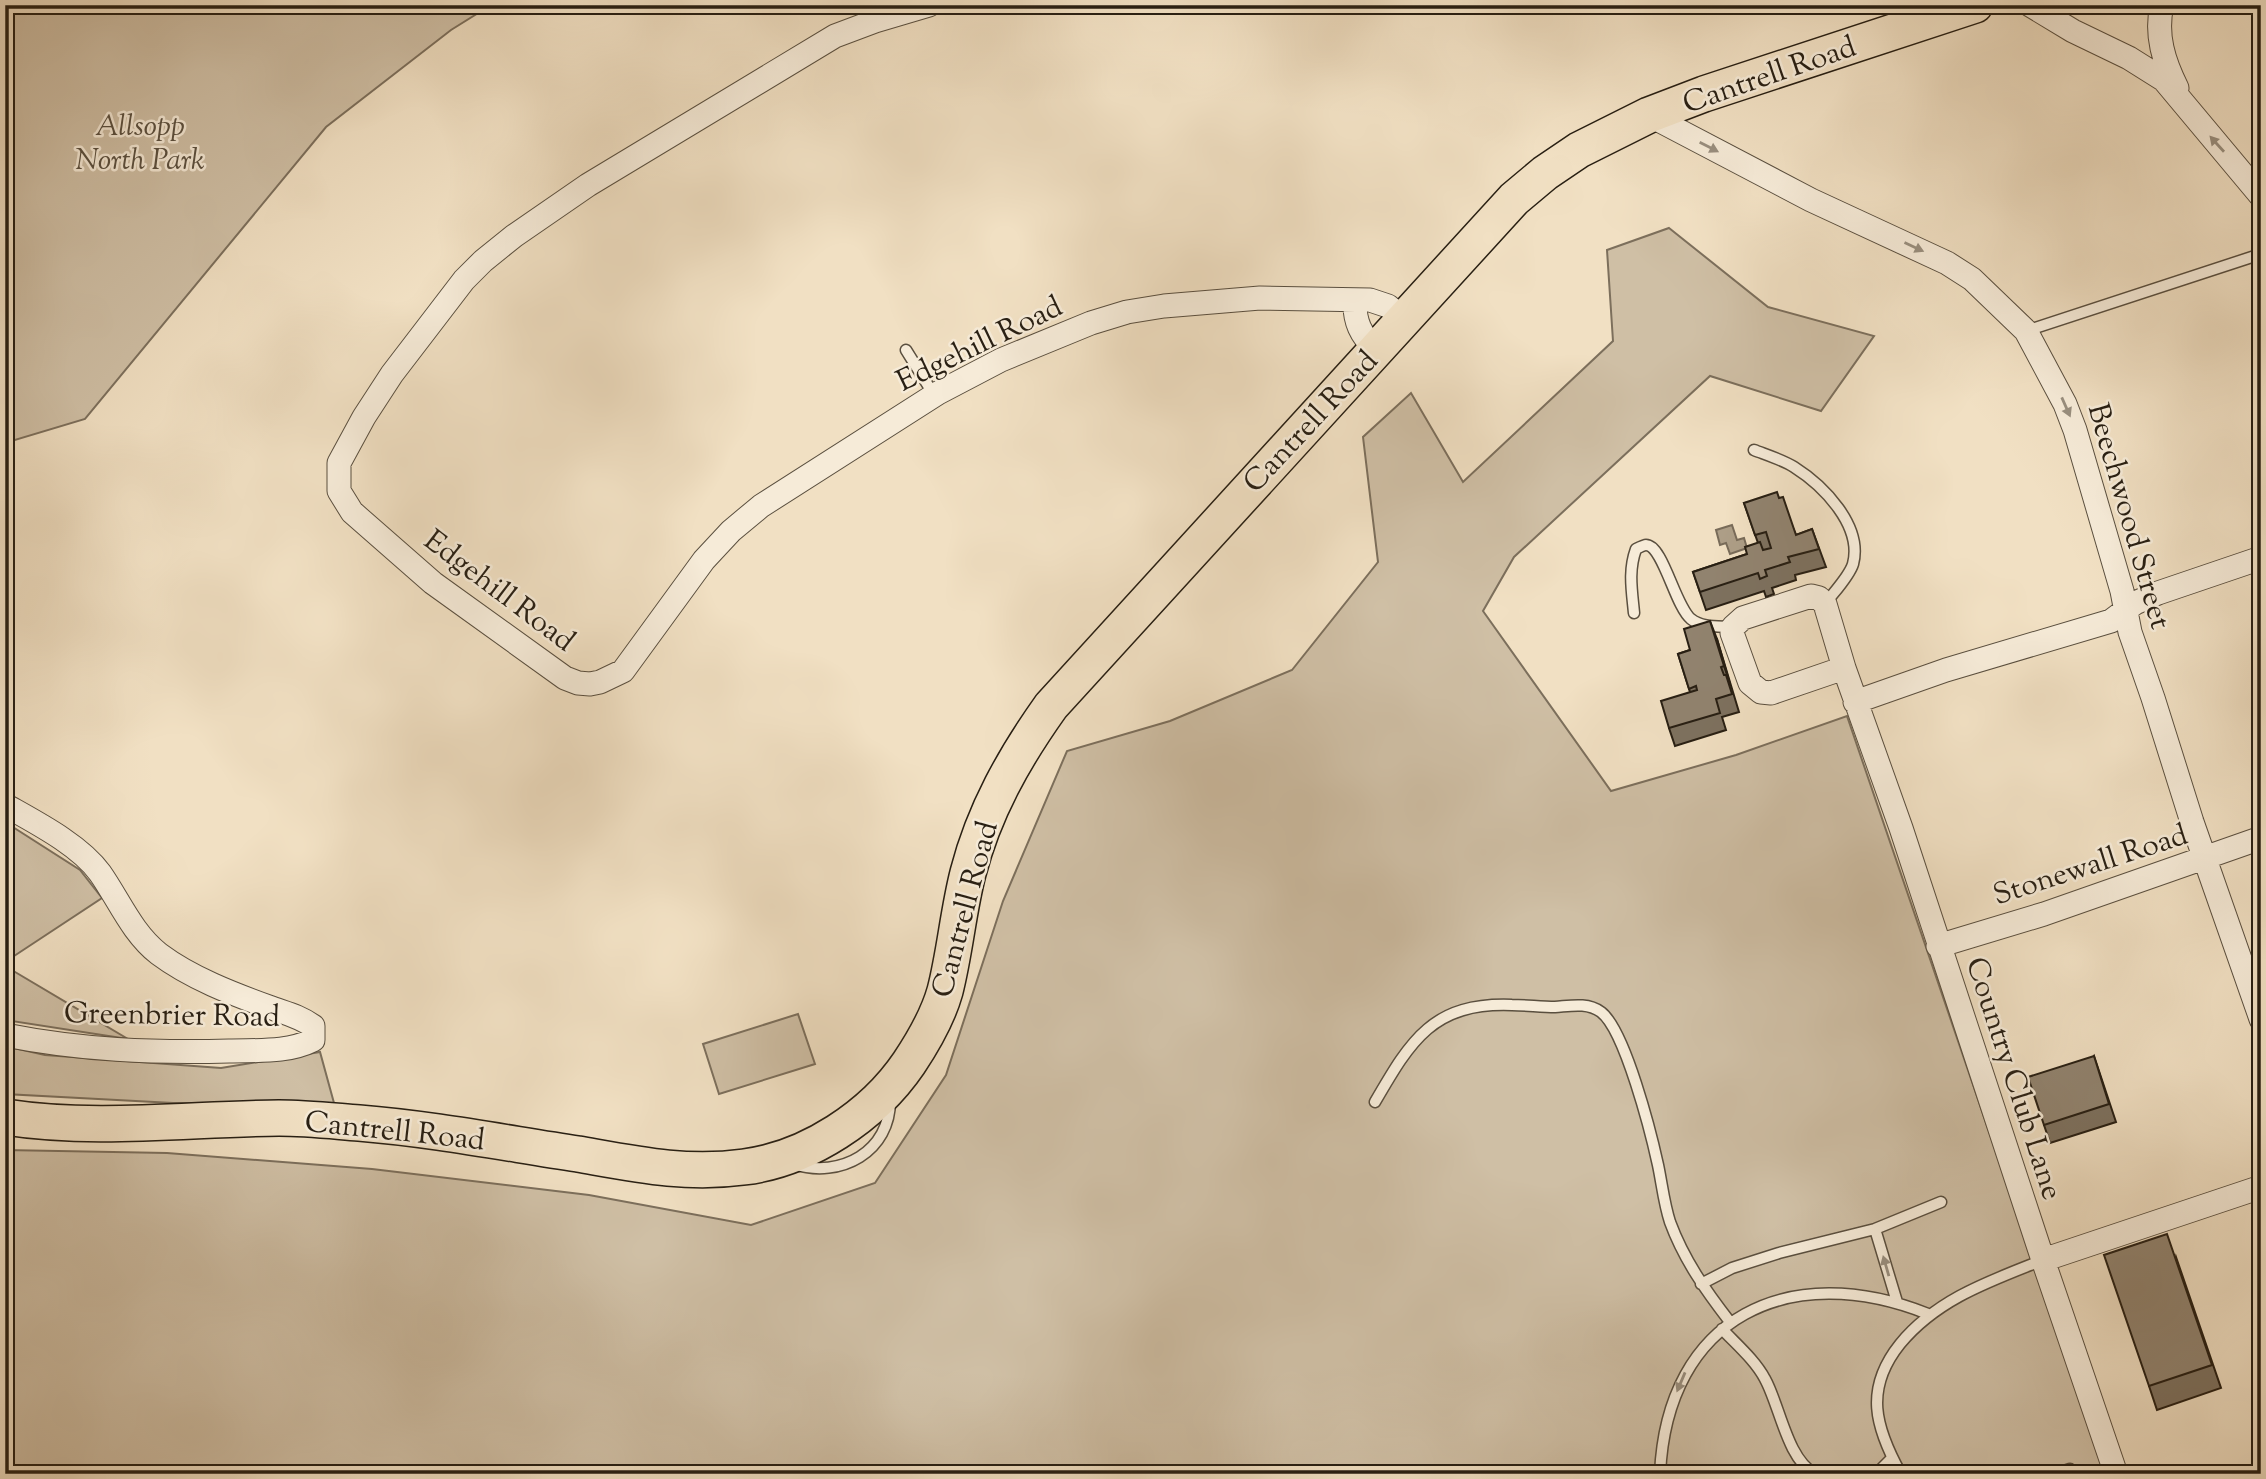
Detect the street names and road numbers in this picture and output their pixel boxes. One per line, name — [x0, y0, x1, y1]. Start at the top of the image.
street label: Cantrell Road — [1677, 27, 1862, 126]
street label: Edgehill Road — [890, 286, 1070, 404]
street label: Cantrell Road — [1234, 342, 1389, 504]
street label: Beechwood Street — [2075, 399, 2180, 634]
street label: Edgehill Road — [414, 521, 583, 663]
street label: Stonewall Road — [1988, 815, 2194, 918]
street label: Cantrell Road — [922, 817, 1011, 1003]
street label: Country Club Lane — [1953, 952, 2072, 1206]
street label: Greenbrier Road — [63, 993, 280, 1040]
street label: Cantrell Road — [303, 1102, 487, 1163]

